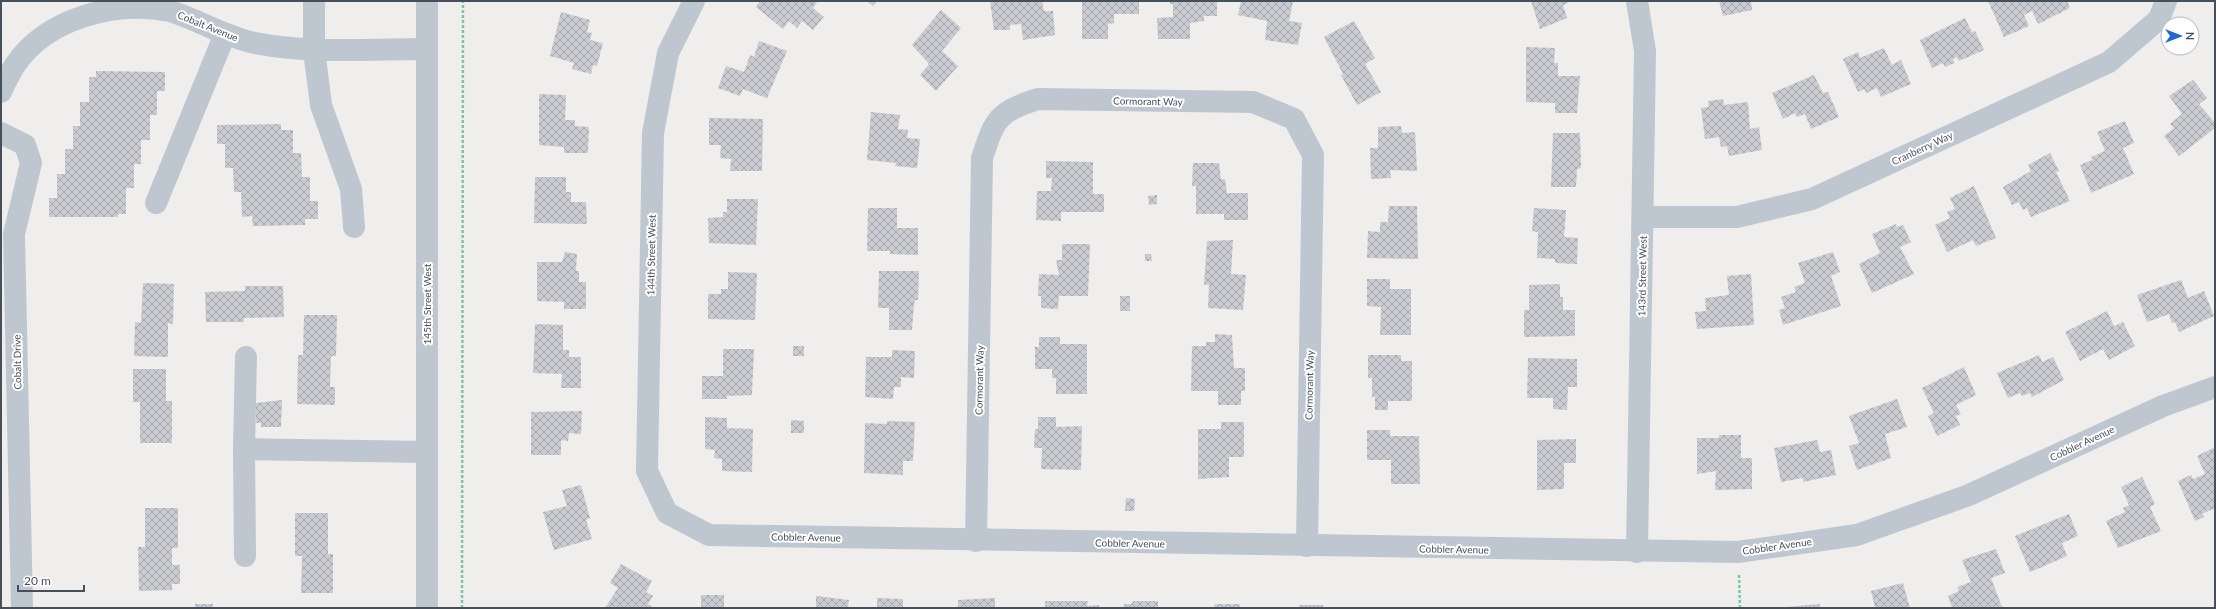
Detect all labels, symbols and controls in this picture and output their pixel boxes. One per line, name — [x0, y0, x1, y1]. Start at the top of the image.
street label: Cobalt Avenue — [176, 8, 240, 44]
north arrow — [2160, 16, 2200, 56]
text: N — [2184, 32, 2197, 40]
street label: Cormorant Way — [1113, 94, 1184, 108]
street label: Cranberry Way — [1890, 128, 1955, 167]
street label: 144th Street West — [644, 214, 658, 296]
street label: 143rd Street West — [1635, 235, 1649, 316]
street label: 145th Street West — [421, 263, 433, 344]
street label: Cobalt Drive — [11, 334, 23, 390]
street label: Cormorant Way — [972, 344, 986, 415]
street label: Cormorant Way — [1302, 349, 1316, 420]
street label: Cobbler Avenue — [2048, 423, 2116, 463]
street label: Cobbler Avenue — [771, 530, 841, 544]
street label: Cobbler Avenue — [1742, 535, 1812, 557]
street label: Cobbler Avenue — [1095, 536, 1165, 550]
street label: Cobbler Avenue — [1419, 542, 1489, 556]
scale bar — [18, 567, 84, 593]
text: 20 m — [24, 573, 51, 588]

